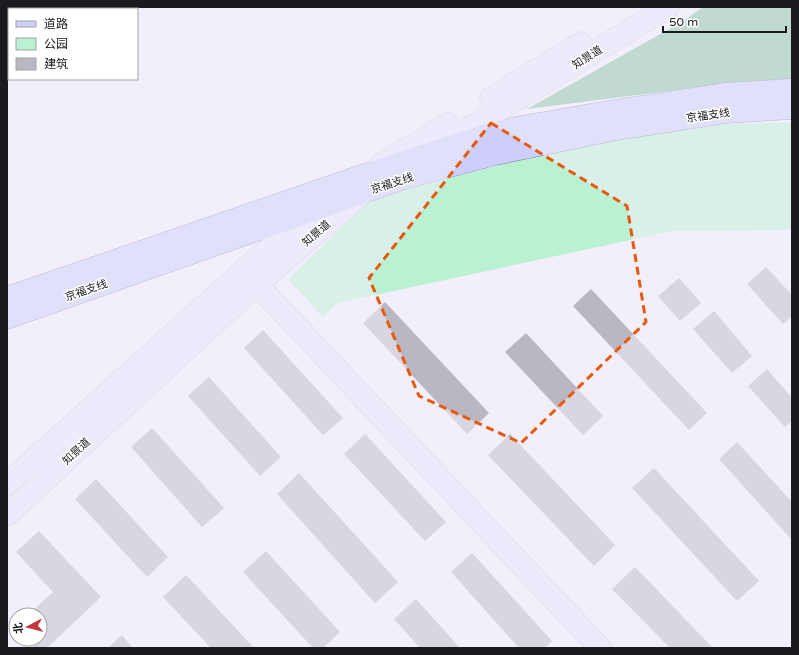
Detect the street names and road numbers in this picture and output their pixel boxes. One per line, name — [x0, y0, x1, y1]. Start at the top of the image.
street label: 知景道 — [570, 43, 605, 72]
street label: 京福支线 — [685, 106, 731, 125]
street label: 京福支线 — [369, 170, 415, 196]
street label: 知景道 — [300, 218, 333, 249]
street label: 京福支线 — [63, 277, 109, 304]
street label: 知景道 — [60, 435, 93, 467]

